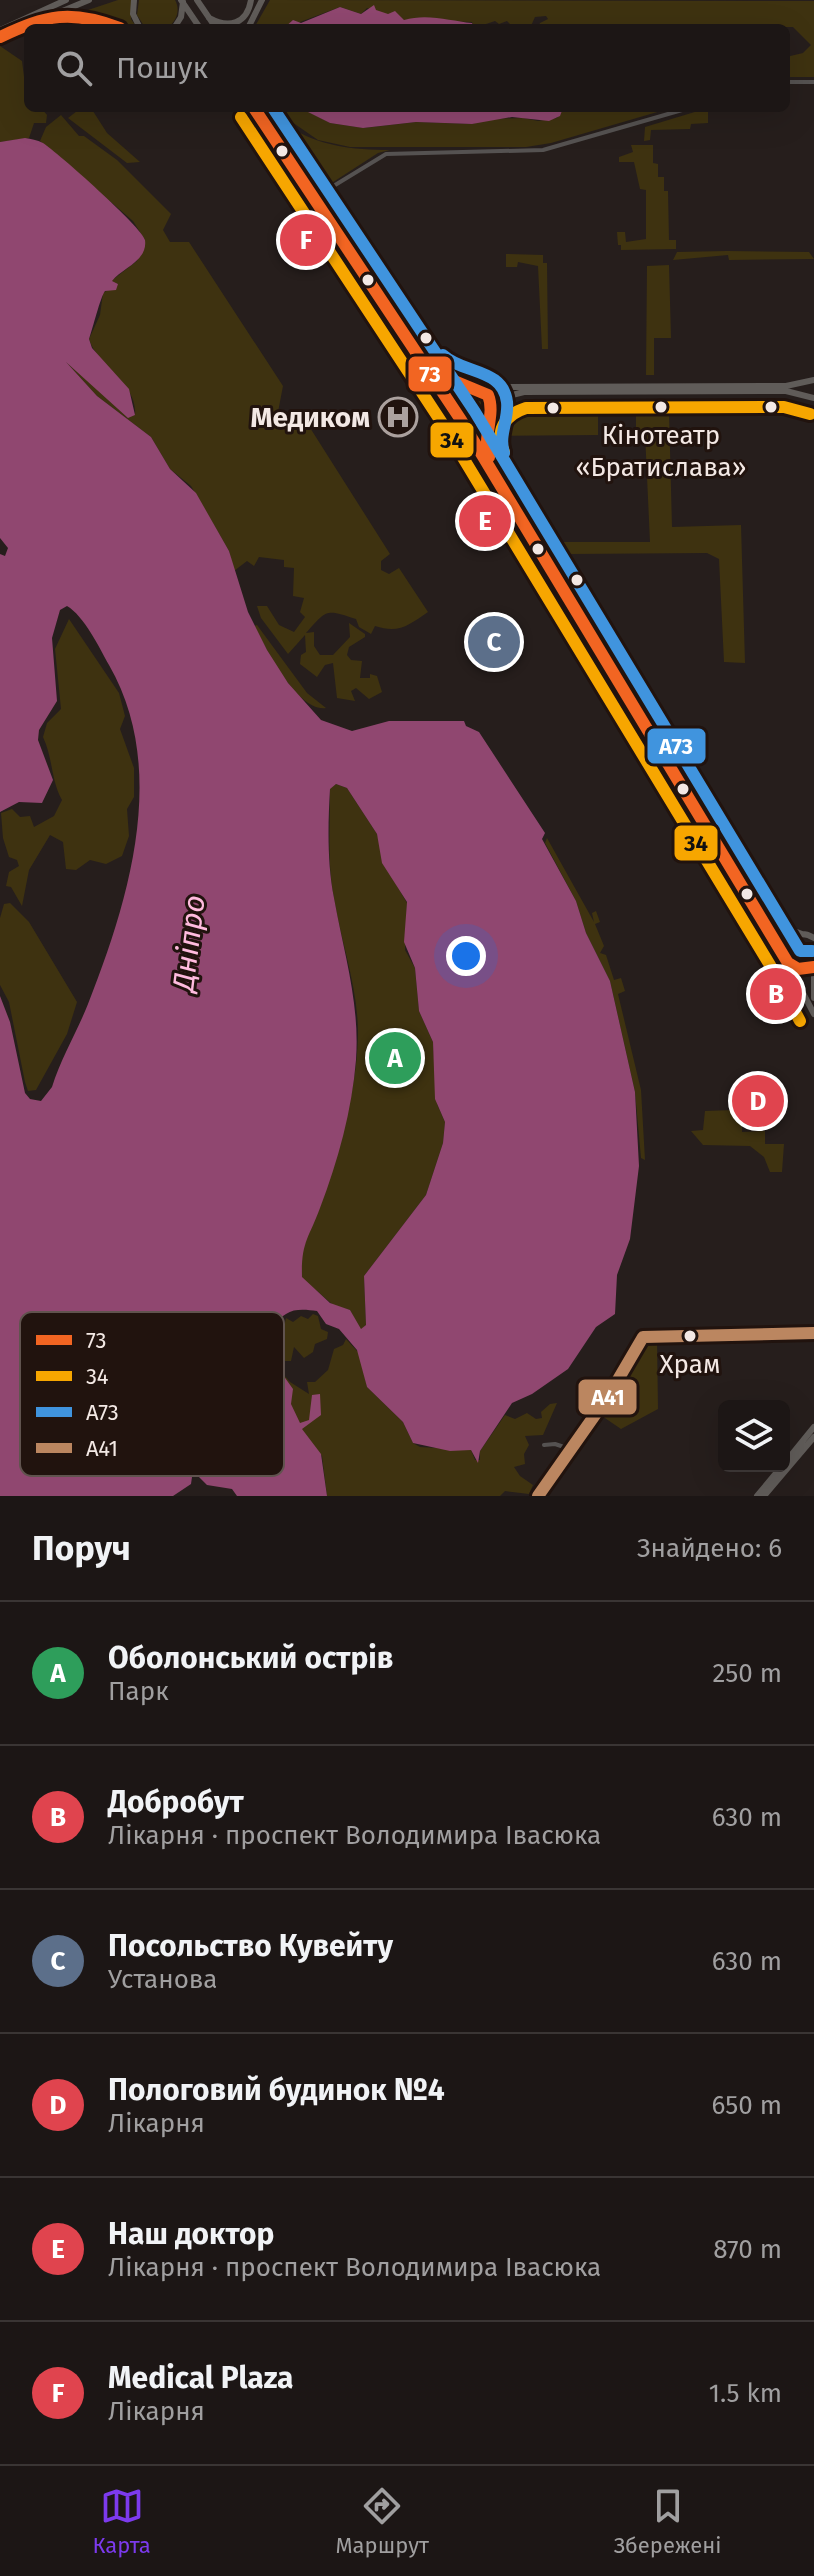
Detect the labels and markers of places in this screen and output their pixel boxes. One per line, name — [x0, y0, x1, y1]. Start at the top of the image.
unlabelled marker — [274, 143, 290, 159]
pin: F — [280, 210, 332, 270]
unlabelled marker — [360, 272, 376, 288]
unlabelled marker — [418, 330, 434, 346]
hospital icon: Медиком — [377, 396, 419, 438]
marker: Кінотеатр «Братислава» — [653, 399, 669, 415]
unlabelled marker — [763, 399, 779, 415]
unlabelled marker — [545, 400, 561, 416]
place label: Медиком — [251, 401, 370, 434]
place label: Кінотеатр «Братислава» — [576, 420, 746, 483]
pin: E — [459, 491, 511, 551]
unlabelled marker — [530, 541, 546, 557]
unlabelled marker — [569, 572, 585, 588]
pin: C — [468, 612, 520, 672]
unlabelled marker — [675, 781, 691, 797]
unlabelled marker — [739, 886, 755, 902]
pin: B — [750, 964, 802, 1024]
pin: A — [369, 1028, 421, 1088]
pin: D — [732, 1071, 784, 1131]
marker: Храм — [682, 1328, 698, 1344]
place label: Храм — [660, 1349, 720, 1380]

